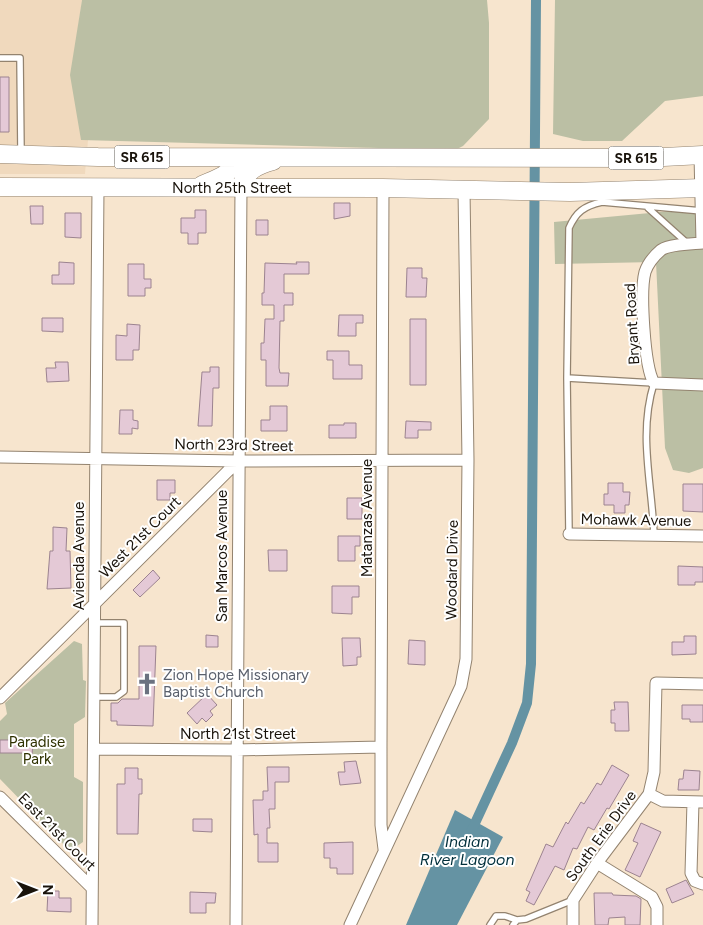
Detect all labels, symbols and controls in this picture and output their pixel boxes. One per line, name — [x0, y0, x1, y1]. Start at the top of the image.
road number: SR 615 — [114, 146, 170, 168]
road number: SR 615 — [608, 146, 664, 170]
street label: North 25th Street — [172, 179, 292, 197]
street label: Bryant Road — [621, 283, 643, 365]
street label: North 23rd Street — [174, 435, 294, 455]
street label: Matanzas Avenue — [358, 459, 376, 577]
street label: San Marcos Avenue — [213, 490, 231, 622]
street label: West 21st Court — [95, 492, 185, 582]
street label: Avienda Avenue — [70, 502, 88, 610]
street label: Mohawk Avenue — [580, 510, 692, 530]
street label: Woodard Drive — [442, 520, 462, 620]
place label: Zion Hope Missionary Baptist Church — [163, 666, 309, 701]
church icon: Zion Hope Missionary Baptist Church — [134, 671, 160, 697]
street label: North 21st Street — [180, 725, 296, 743]
park label: Paradise Park — [9, 733, 65, 768]
street label: South Erie Drive — [562, 787, 640, 885]
street label: East 21st Court — [14, 789, 100, 875]
water label: Indian River Lagoon — [420, 832, 514, 869]
north arrow — [10, 865, 60, 915]
text: N — [39, 885, 56, 895]

